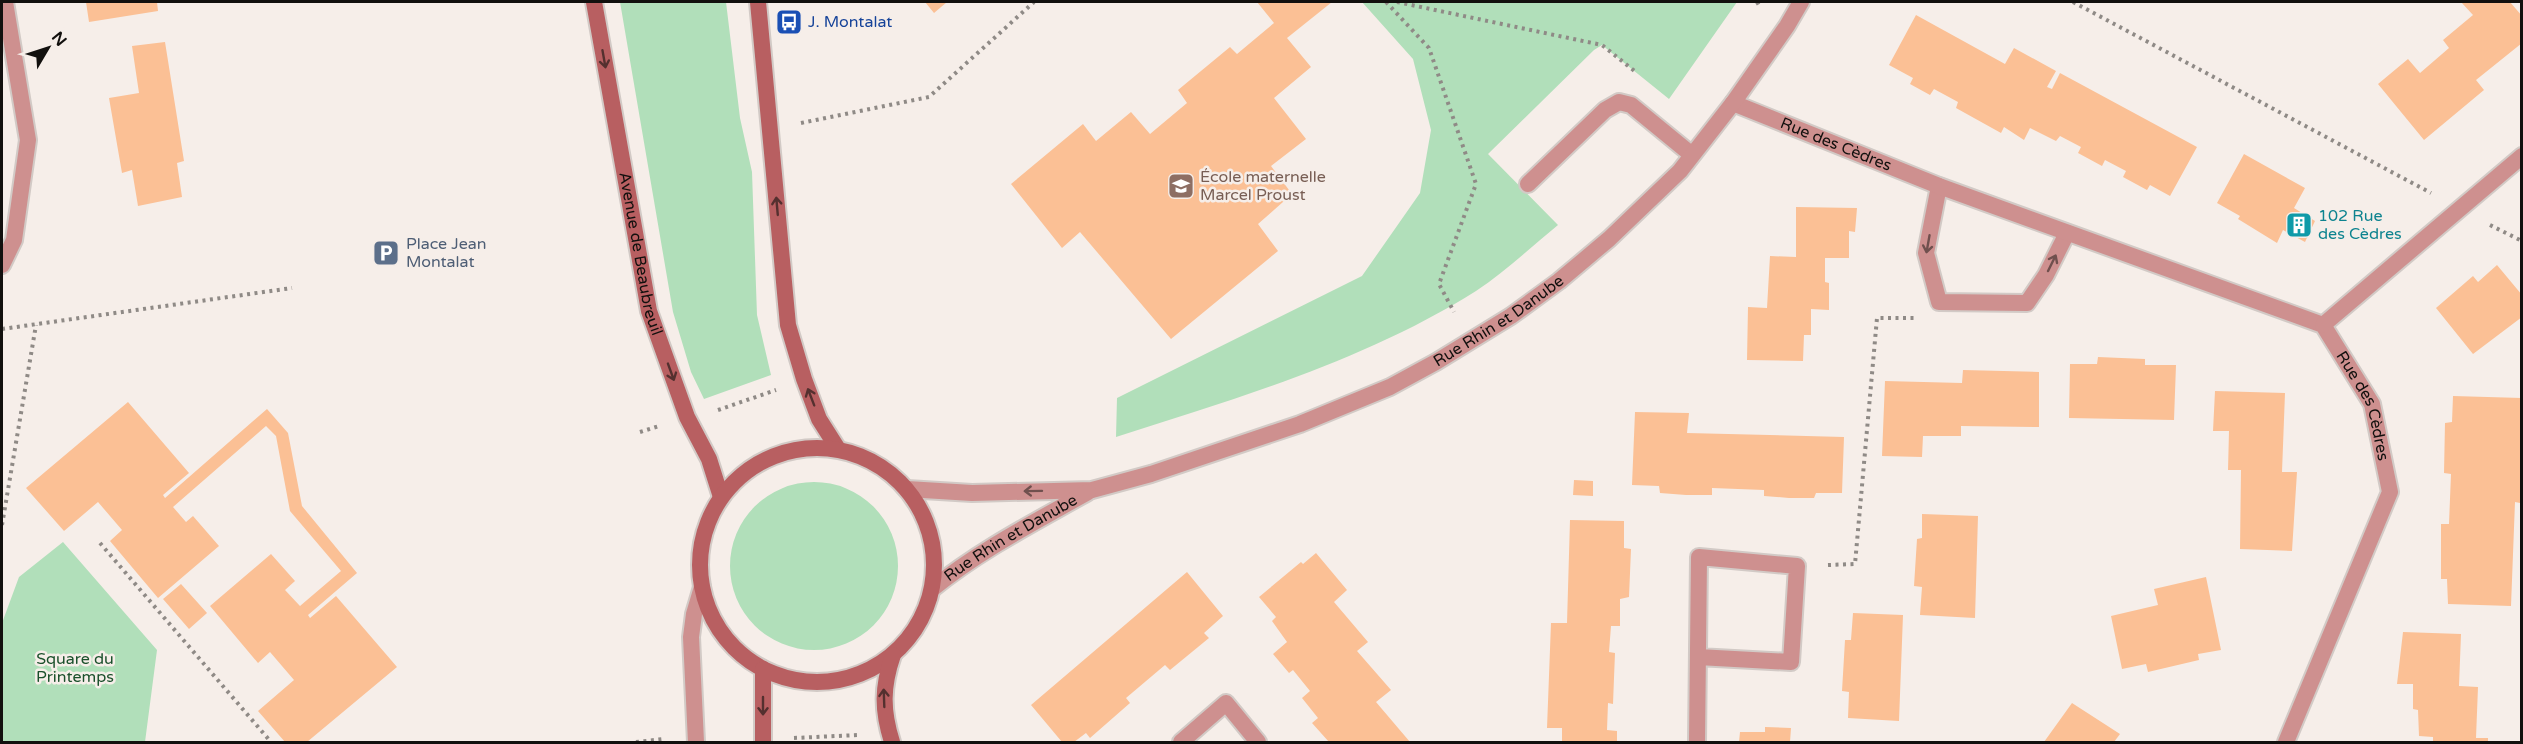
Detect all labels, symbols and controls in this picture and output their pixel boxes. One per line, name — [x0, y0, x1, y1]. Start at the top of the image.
bus stop icon: J. Montalat — [774, 7, 804, 37]
place label: J. Montalat — [808, 12, 892, 32]
north arrow — [18, 18, 78, 78]
text: N — [47, 28, 71, 50]
one-way arrow — [599, 49, 610, 68]
street label: Rue des Cèdres — [1777, 113, 1894, 176]
place label: École maternelle Marcel Proust — [1200, 167, 1326, 205]
street label: Avenue de Beaubreuil — [614, 170, 667, 338]
school or university icon: École maternelle Marcel Proust — [1166, 171, 1196, 201]
one-way arrow — [771, 197, 782, 217]
place label: 102 Rue des Cèdres — [2318, 206, 2402, 244]
building icon: 102 Rue des Cèdres — [2284, 210, 2314, 240]
one-way arrow — [1922, 233, 1933, 253]
place label: Place Jean Montalat — [406, 234, 487, 272]
parking icon: Place Jean Montalat — [371, 238, 401, 268]
one-way arrow — [2047, 254, 2059, 272]
street label: Rue Rhin et Danube — [1430, 271, 1568, 371]
street label: Rue des Cèdres — [2332, 347, 2393, 462]
one-way arrow — [666, 362, 677, 381]
one-way arrow — [805, 389, 816, 407]
one-way arrow — [1024, 486, 1044, 497]
street label: Rue Rhin et Danube — [940, 490, 1081, 586]
park label: Square du Printemps — [36, 649, 114, 687]
one-way arrow — [879, 689, 890, 709]
one-way arrow — [757, 695, 769, 715]

